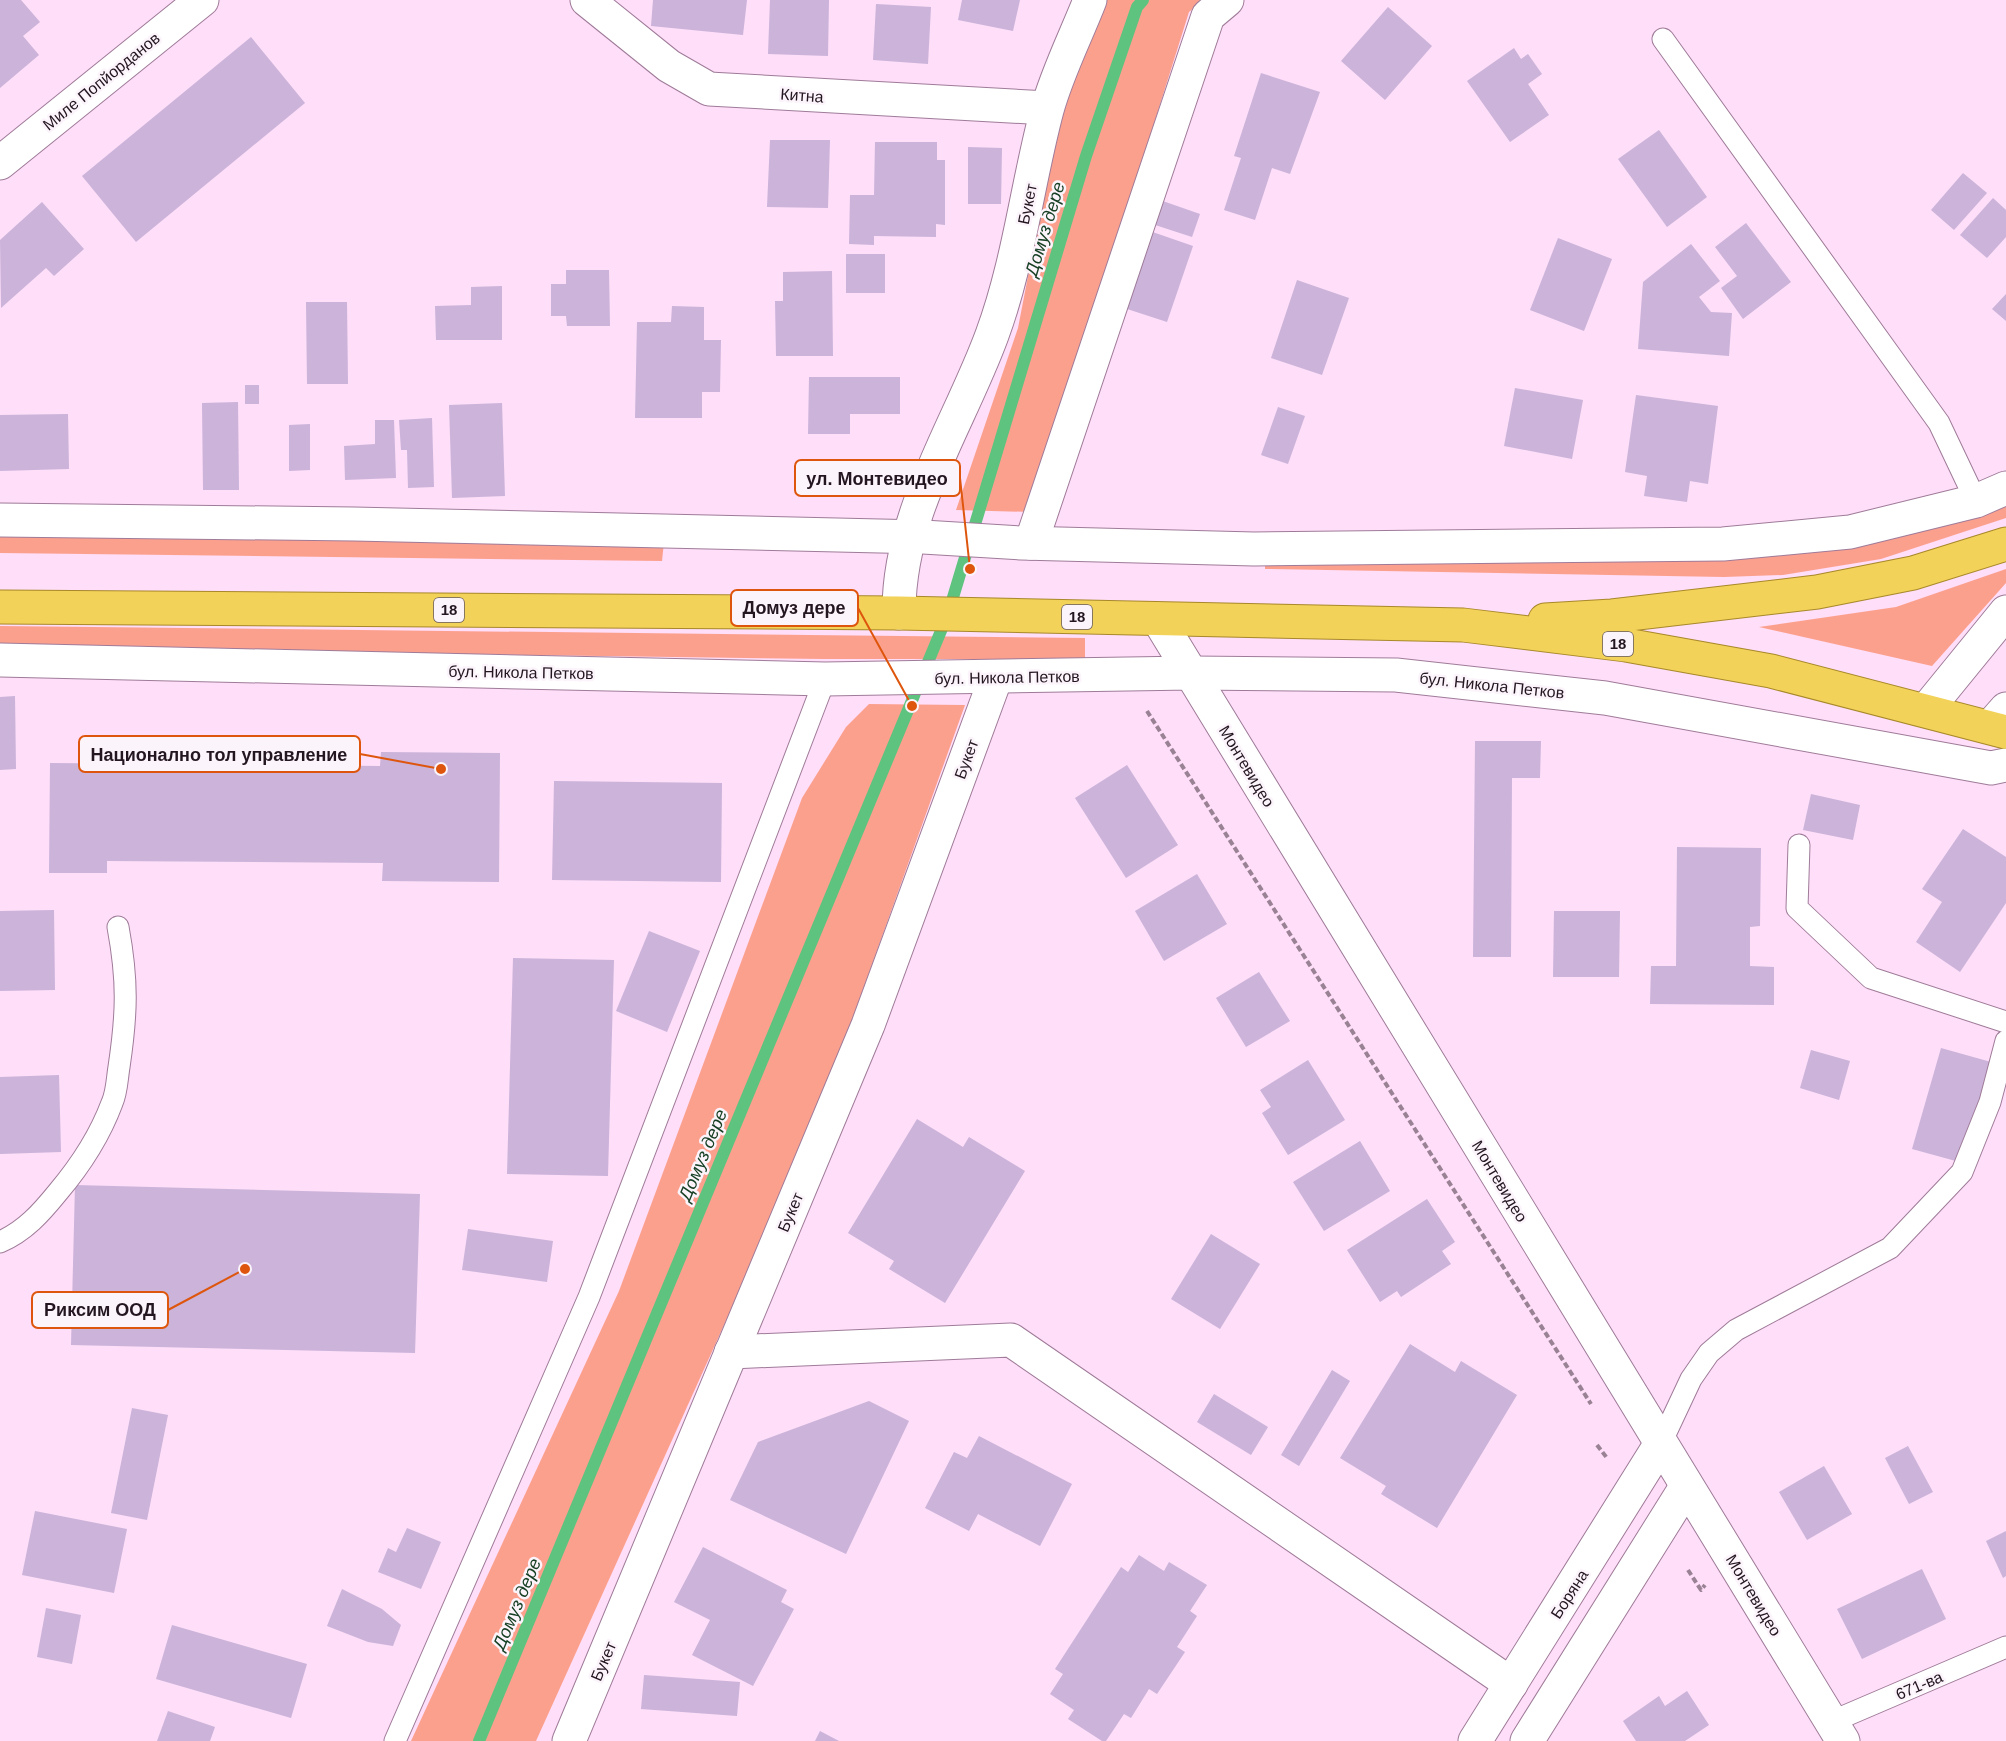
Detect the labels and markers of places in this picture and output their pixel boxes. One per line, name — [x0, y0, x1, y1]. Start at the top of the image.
callout: ул. Монтевидео — [795, 460, 960, 496]
callout: Домуз дере — [731, 590, 858, 626]
callout: Национално тол управление — [79, 736, 360, 772]
callout: Риксим ООД — [32, 1292, 168, 1328]

